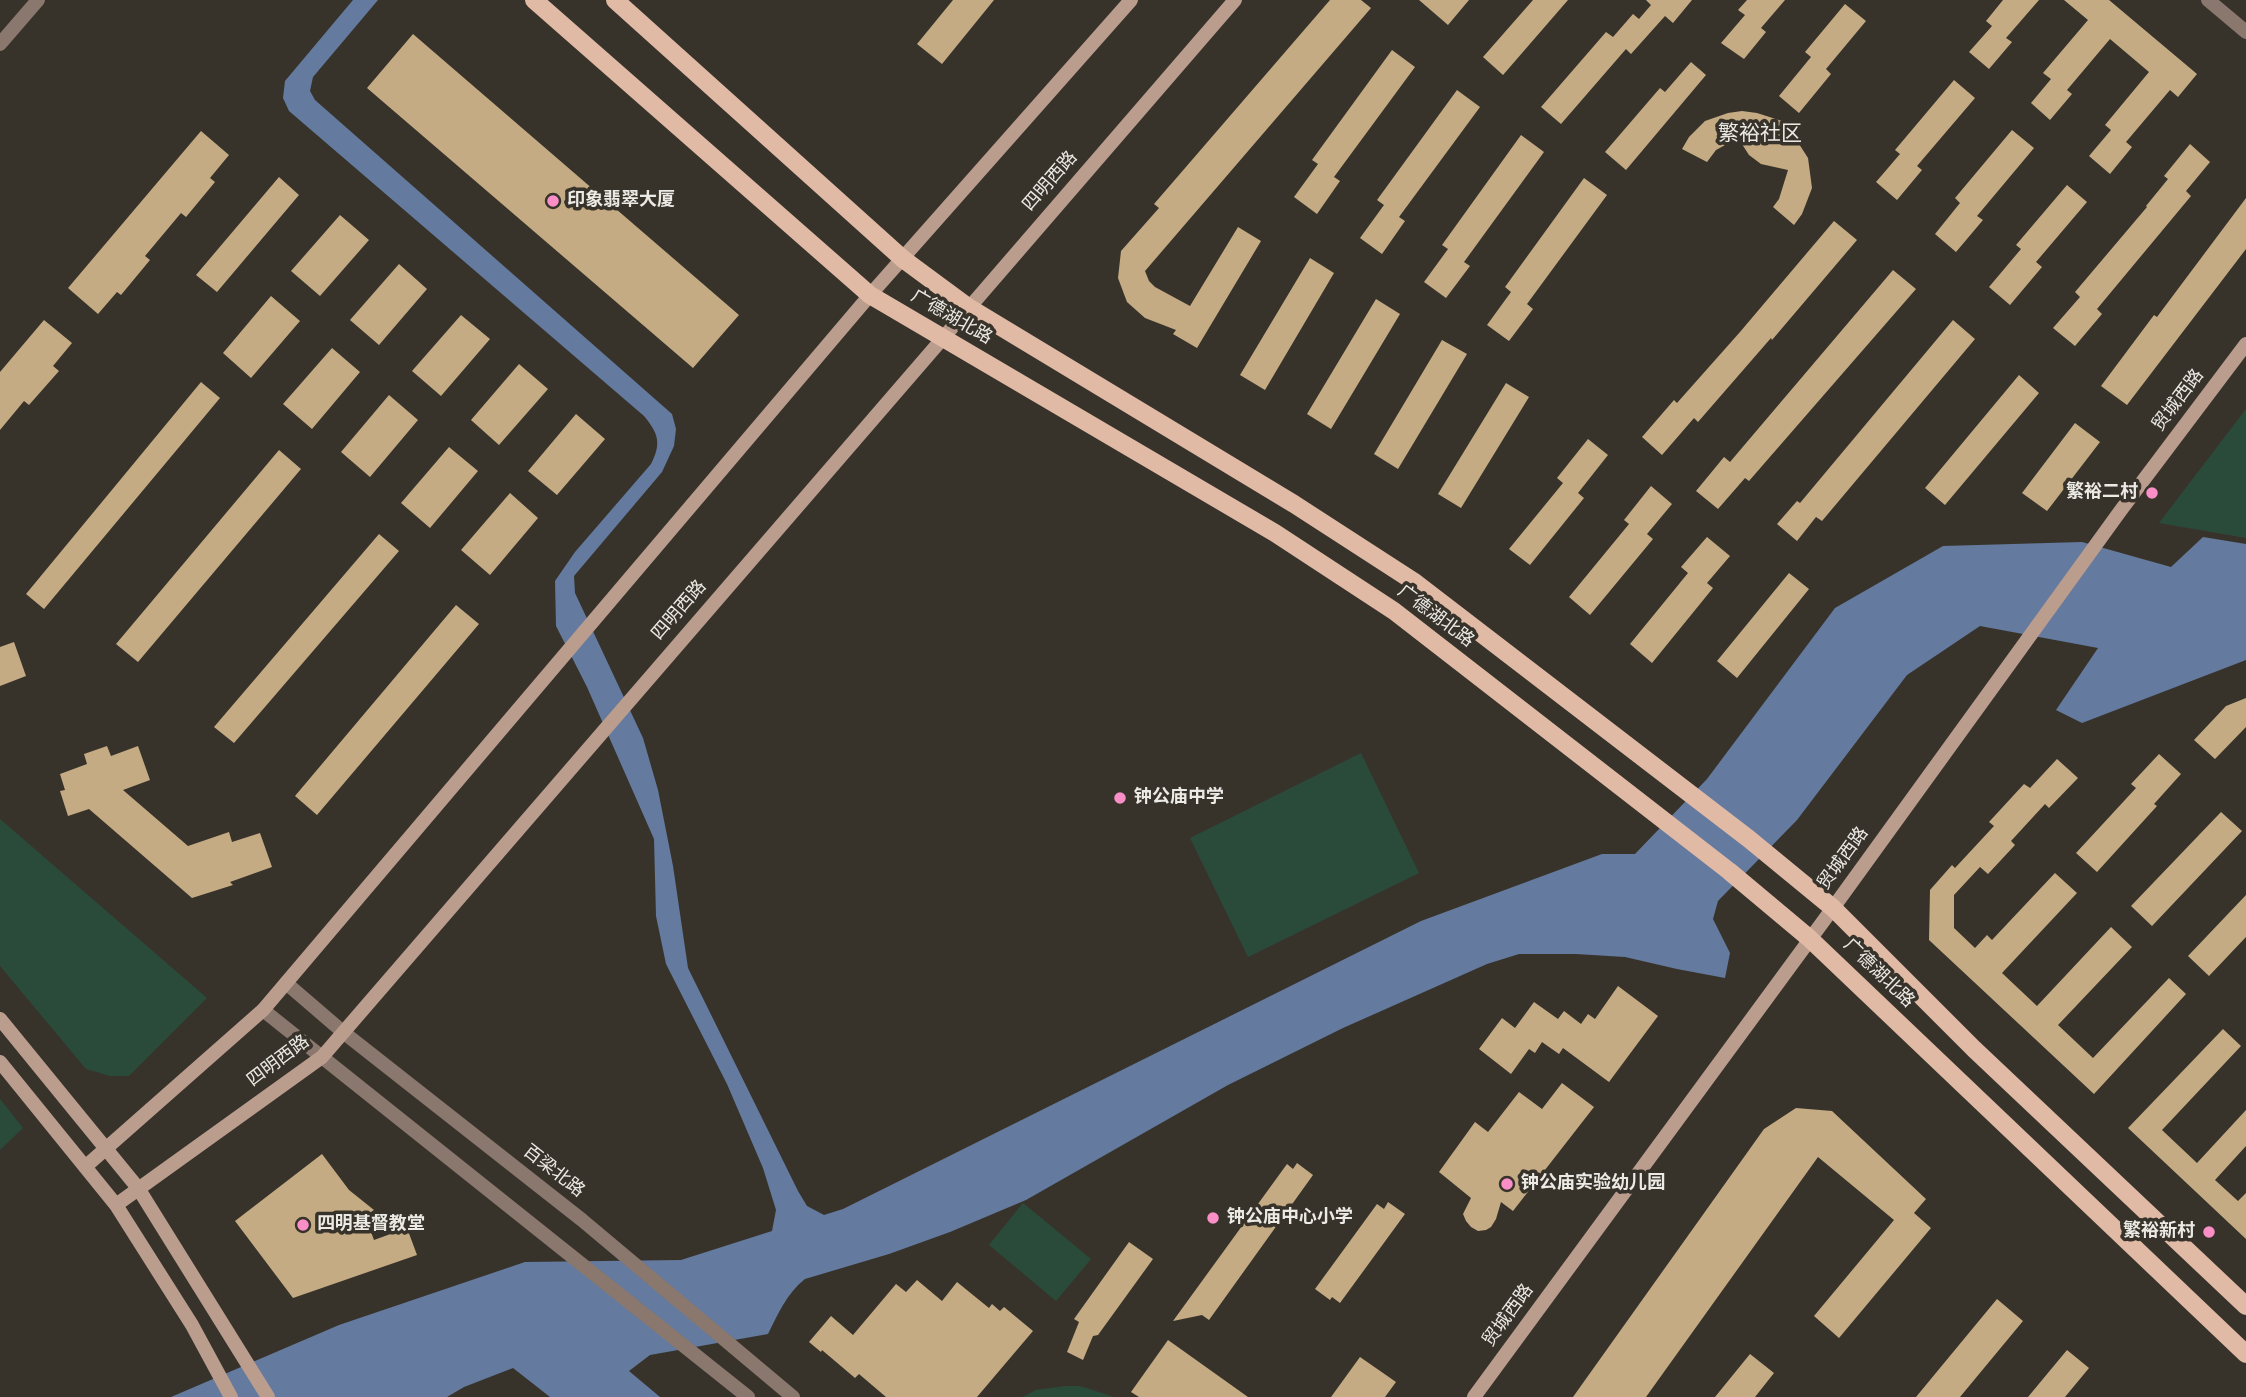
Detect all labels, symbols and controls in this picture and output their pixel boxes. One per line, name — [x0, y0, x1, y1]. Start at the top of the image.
district label: 繁裕社区 — [1718, 122, 1802, 148]
street label: 四明西路 — [1019, 148, 1083, 216]
place label: 印象翡翠大厦 — [567, 190, 675, 212]
marker: 印象翡翠大厦 — [545, 193, 561, 209]
street label: 广德湖北路 — [907, 286, 995, 350]
street label: 贸城西路 — [2149, 366, 2209, 436]
place label: 繁裕二村 — [2066, 482, 2138, 504]
marker: 繁裕二村 — [2144, 485, 2160, 501]
street label: 四明西路 — [648, 577, 712, 645]
street label: 广德湖北路 — [1393, 581, 1477, 653]
place label: 钟公庙中学 — [1134, 787, 1224, 809]
marker: 钟公庙中学 — [1112, 790, 1128, 806]
street label: 贸城西路 — [1814, 824, 1874, 894]
street label: 广德湖北路 — [1838, 935, 1918, 1013]
street label: 四明西路 — [244, 1032, 314, 1092]
street label: 百梁北路 — [518, 1141, 588, 1203]
place label: 钟公庙实验幼儿园 — [1521, 1173, 1665, 1195]
marker: 钟公庙实验幼儿园 — [1499, 1176, 1515, 1192]
place label: 钟公庙中心小学 — [1227, 1207, 1353, 1229]
marker: 钟公庙中心小学 — [1205, 1210, 1221, 1226]
place label: 四明基督教堂 — [317, 1214, 425, 1236]
marker: 四明基督教堂 — [295, 1217, 311, 1233]
place label: 繁裕新村 — [2123, 1221, 2195, 1243]
marker: 繁裕新村 — [2201, 1224, 2217, 1240]
street label: 贸城西路 — [1479, 1281, 1539, 1351]

